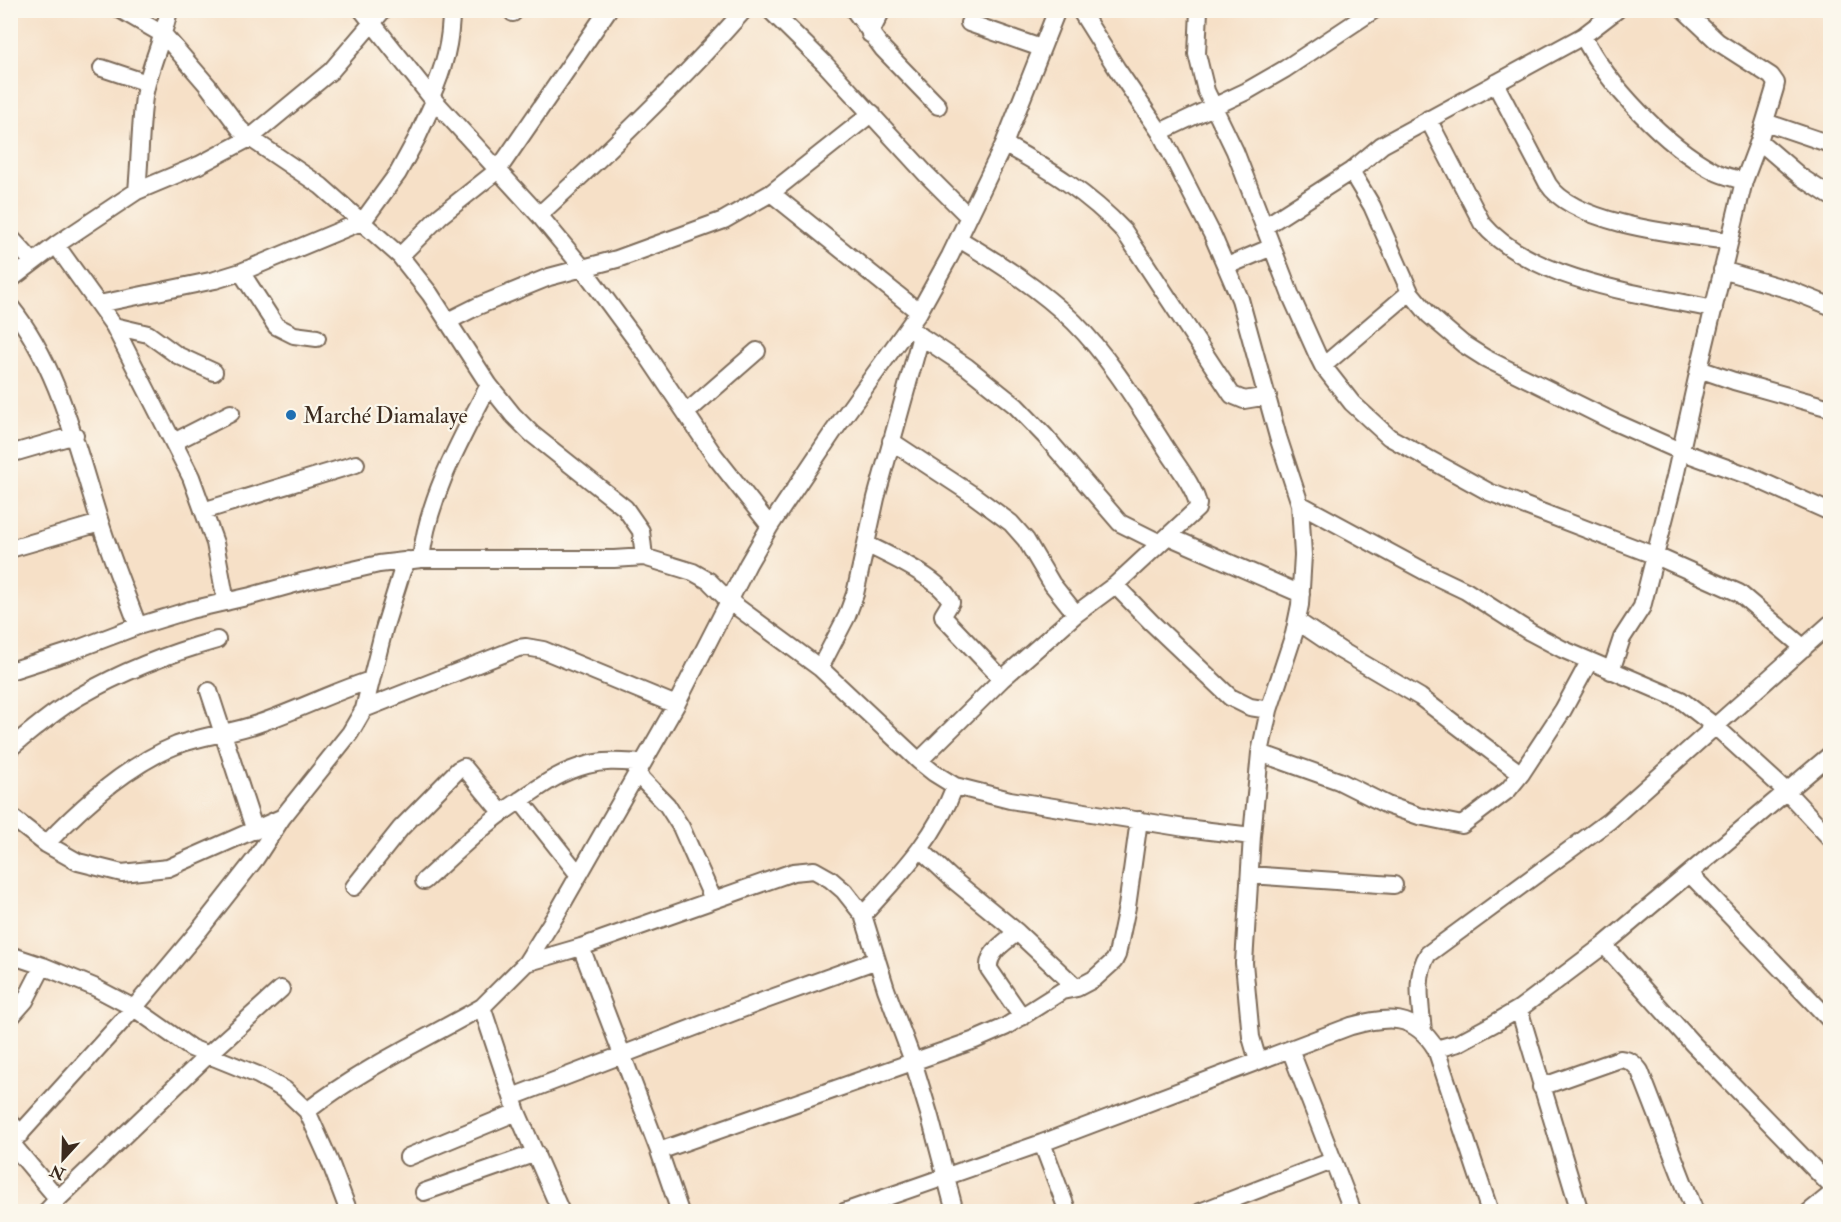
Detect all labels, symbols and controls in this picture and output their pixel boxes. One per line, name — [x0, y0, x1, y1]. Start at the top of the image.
place label: Marché Diamalaye — [303, 402, 468, 430]
marker: Marché Diamalaye — [284, 408, 298, 422]
north arrow — [33, 1129, 93, 1189]
text: N — [47, 1160, 69, 1184]

